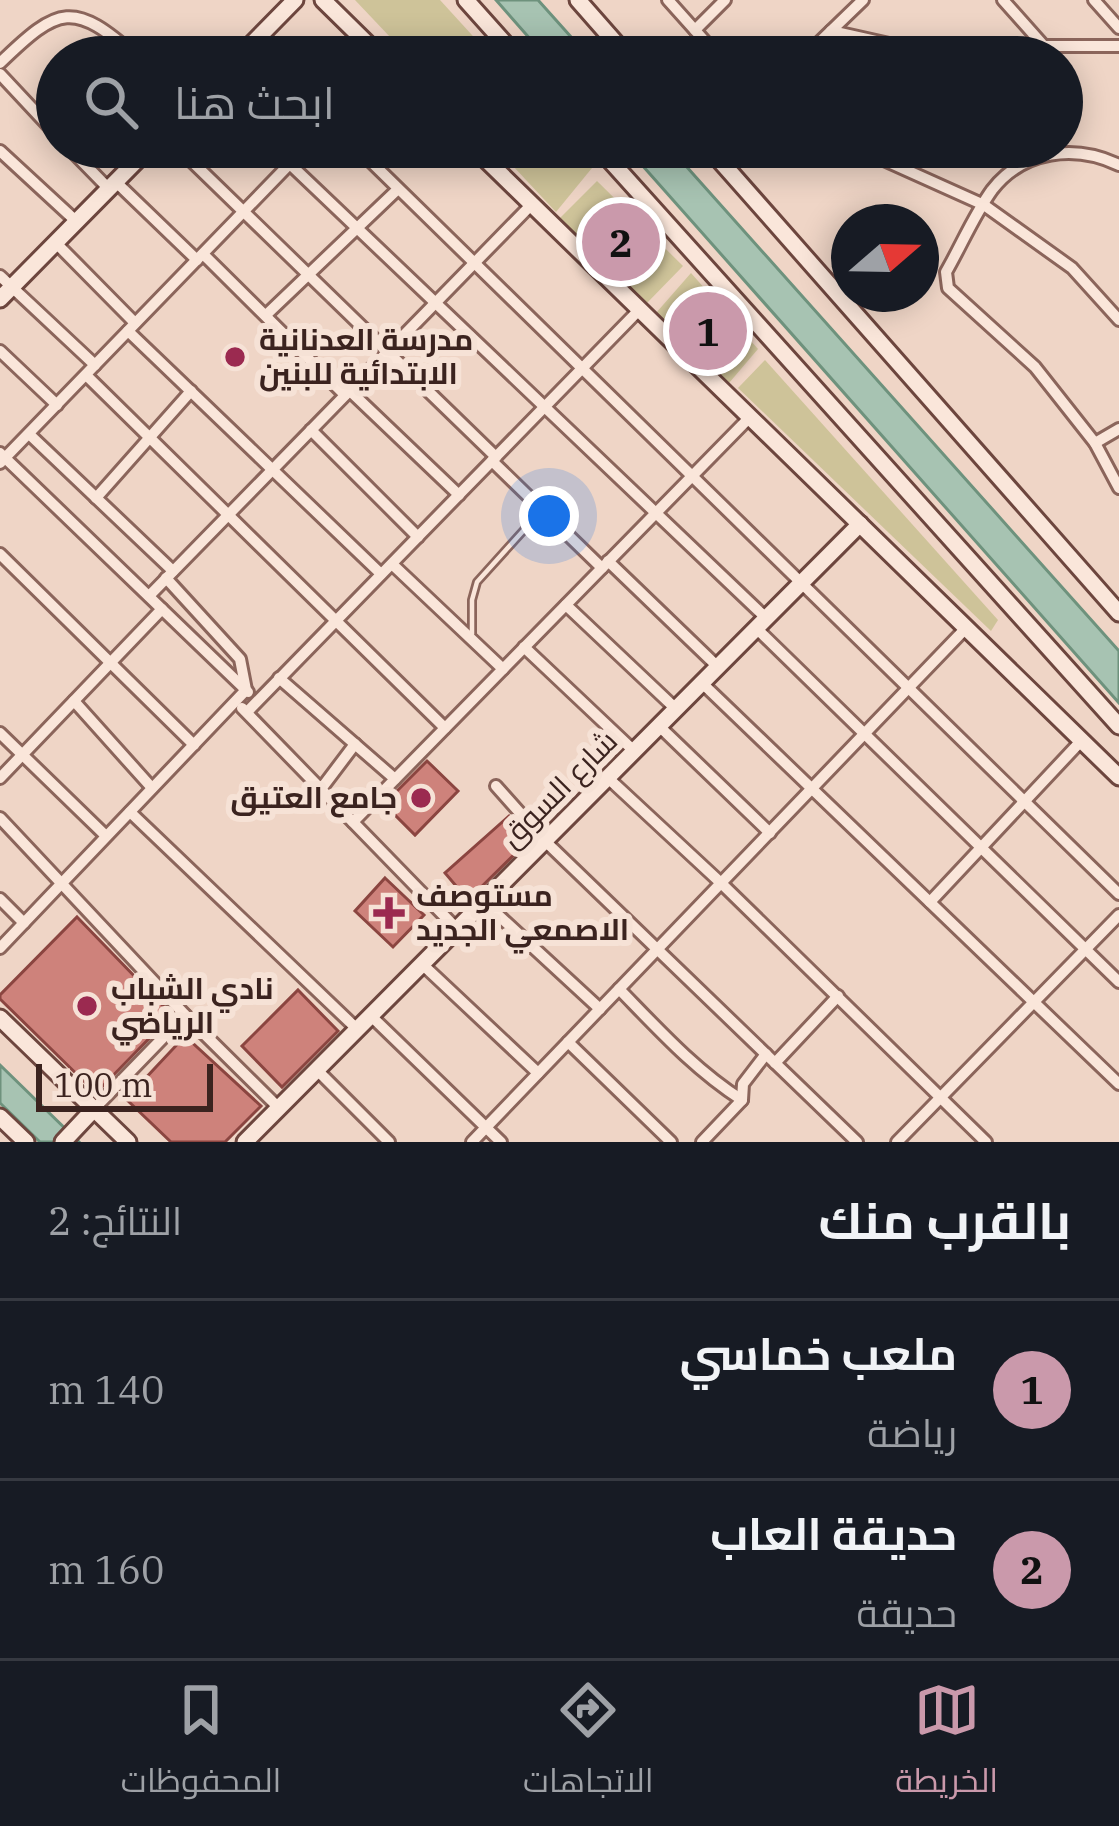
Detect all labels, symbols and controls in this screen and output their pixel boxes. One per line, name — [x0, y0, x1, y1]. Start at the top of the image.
search box — [36, 36, 1083, 168]
icon: search — [78, 69, 144, 135]
text: ابحث هنا — [174, 73, 335, 131]
pin: 2 — [582, 197, 660, 287]
north arrow — [831, 204, 939, 312]
pin: 1 — [669, 286, 747, 376]
place label: مدرسة العدنانية الابتدائية للبنين — [259, 319, 473, 392]
marker: مدرسة العدنانية الابتدائية للبنين — [222, 344, 248, 370]
your location — [519, 486, 579, 546]
street label: شارع السوق — [491, 721, 626, 856]
place label: جامع العتيق — [231, 777, 397, 818]
marker: جامع العتيق — [408, 785, 434, 811]
place label: مستوصف الاصمعي الجديد — [416, 875, 629, 954]
marker: مستوصف الاصمعي الجديد — [373, 897, 405, 929]
place label: نادي الشباب الرياضي — [111, 968, 274, 1046]
marker: نادي الشباب الرياضي — [74, 993, 100, 1019]
scale bar — [36, 1058, 213, 1111]
text: 100 m — [54, 1063, 153, 1106]
text: بالقرب منك — [819, 1187, 1071, 1253]
text: النتائج: 2 — [48, 1195, 182, 1246]
text: ملعب خماسي — [680, 1324, 957, 1382]
text: 140 m — [48, 1364, 164, 1415]
text: 1 — [1020, 1364, 1044, 1415]
text: رياضة — [867, 1407, 957, 1458]
text: حديقة العاب — [710, 1504, 957, 1562]
text: 160 m — [48, 1544, 164, 1595]
text: 2 — [1020, 1544, 1044, 1595]
text: حديقة — [857, 1587, 957, 1638]
tab: المحفوظات — [121, 1677, 281, 1811]
tab: الاتجاهات — [523, 1677, 654, 1811]
tab: الخريطة — [895, 1677, 998, 1811]

